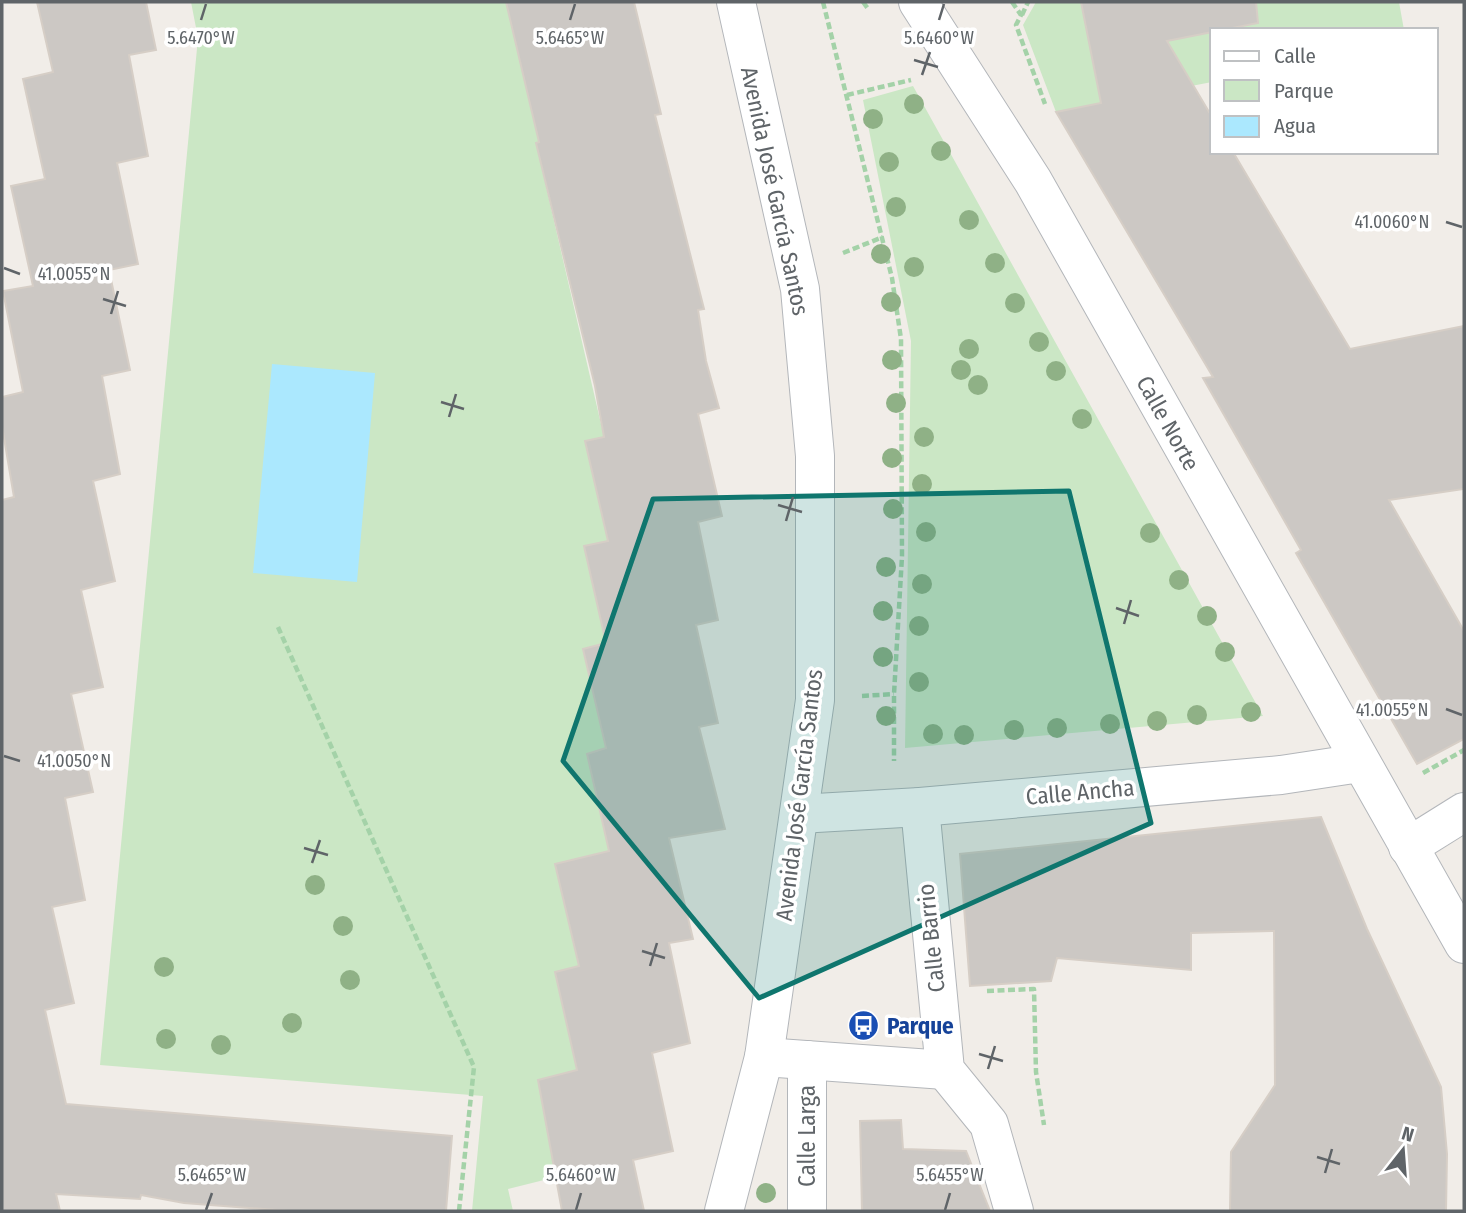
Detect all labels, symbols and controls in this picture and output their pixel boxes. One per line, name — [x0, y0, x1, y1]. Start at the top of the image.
text: 5.6470°W — [167, 27, 235, 49]
text: 5.6465°W — [536, 27, 605, 49]
text: 5.6460°W — [904, 27, 974, 49]
legend — [1210, 28, 1438, 154]
text: Calle — [1274, 43, 1316, 69]
street label: Avenida José García Santos — [735, 64, 815, 318]
text: Parque — [1274, 78, 1334, 104]
text: Agua — [1274, 113, 1316, 139]
text: 41.0060°N — [1355, 211, 1429, 233]
text: 41.0055°N — [38, 263, 110, 285]
street label: Calle Norte — [1131, 371, 1205, 475]
street label: Avenida José García Santos — [770, 667, 828, 923]
text: 41.0055°N — [1356, 699, 1428, 721]
text: 41.0050°N — [37, 750, 111, 772]
street label: Calle Ancha — [1025, 773, 1135, 811]
street label: Calle Barrio — [911, 882, 951, 994]
bus stop icon: Parque — [847, 1009, 881, 1043]
place label: Parque — [887, 1012, 954, 1040]
street label: Calle Larga — [793, 1085, 821, 1187]
north arrow — [1368, 1115, 1438, 1185]
text: N — [1399, 1122, 1417, 1147]
text: 5.6465°W — [178, 1164, 247, 1186]
text: 5.6460°W — [546, 1164, 616, 1186]
text: 5.6455°W — [916, 1164, 984, 1186]

